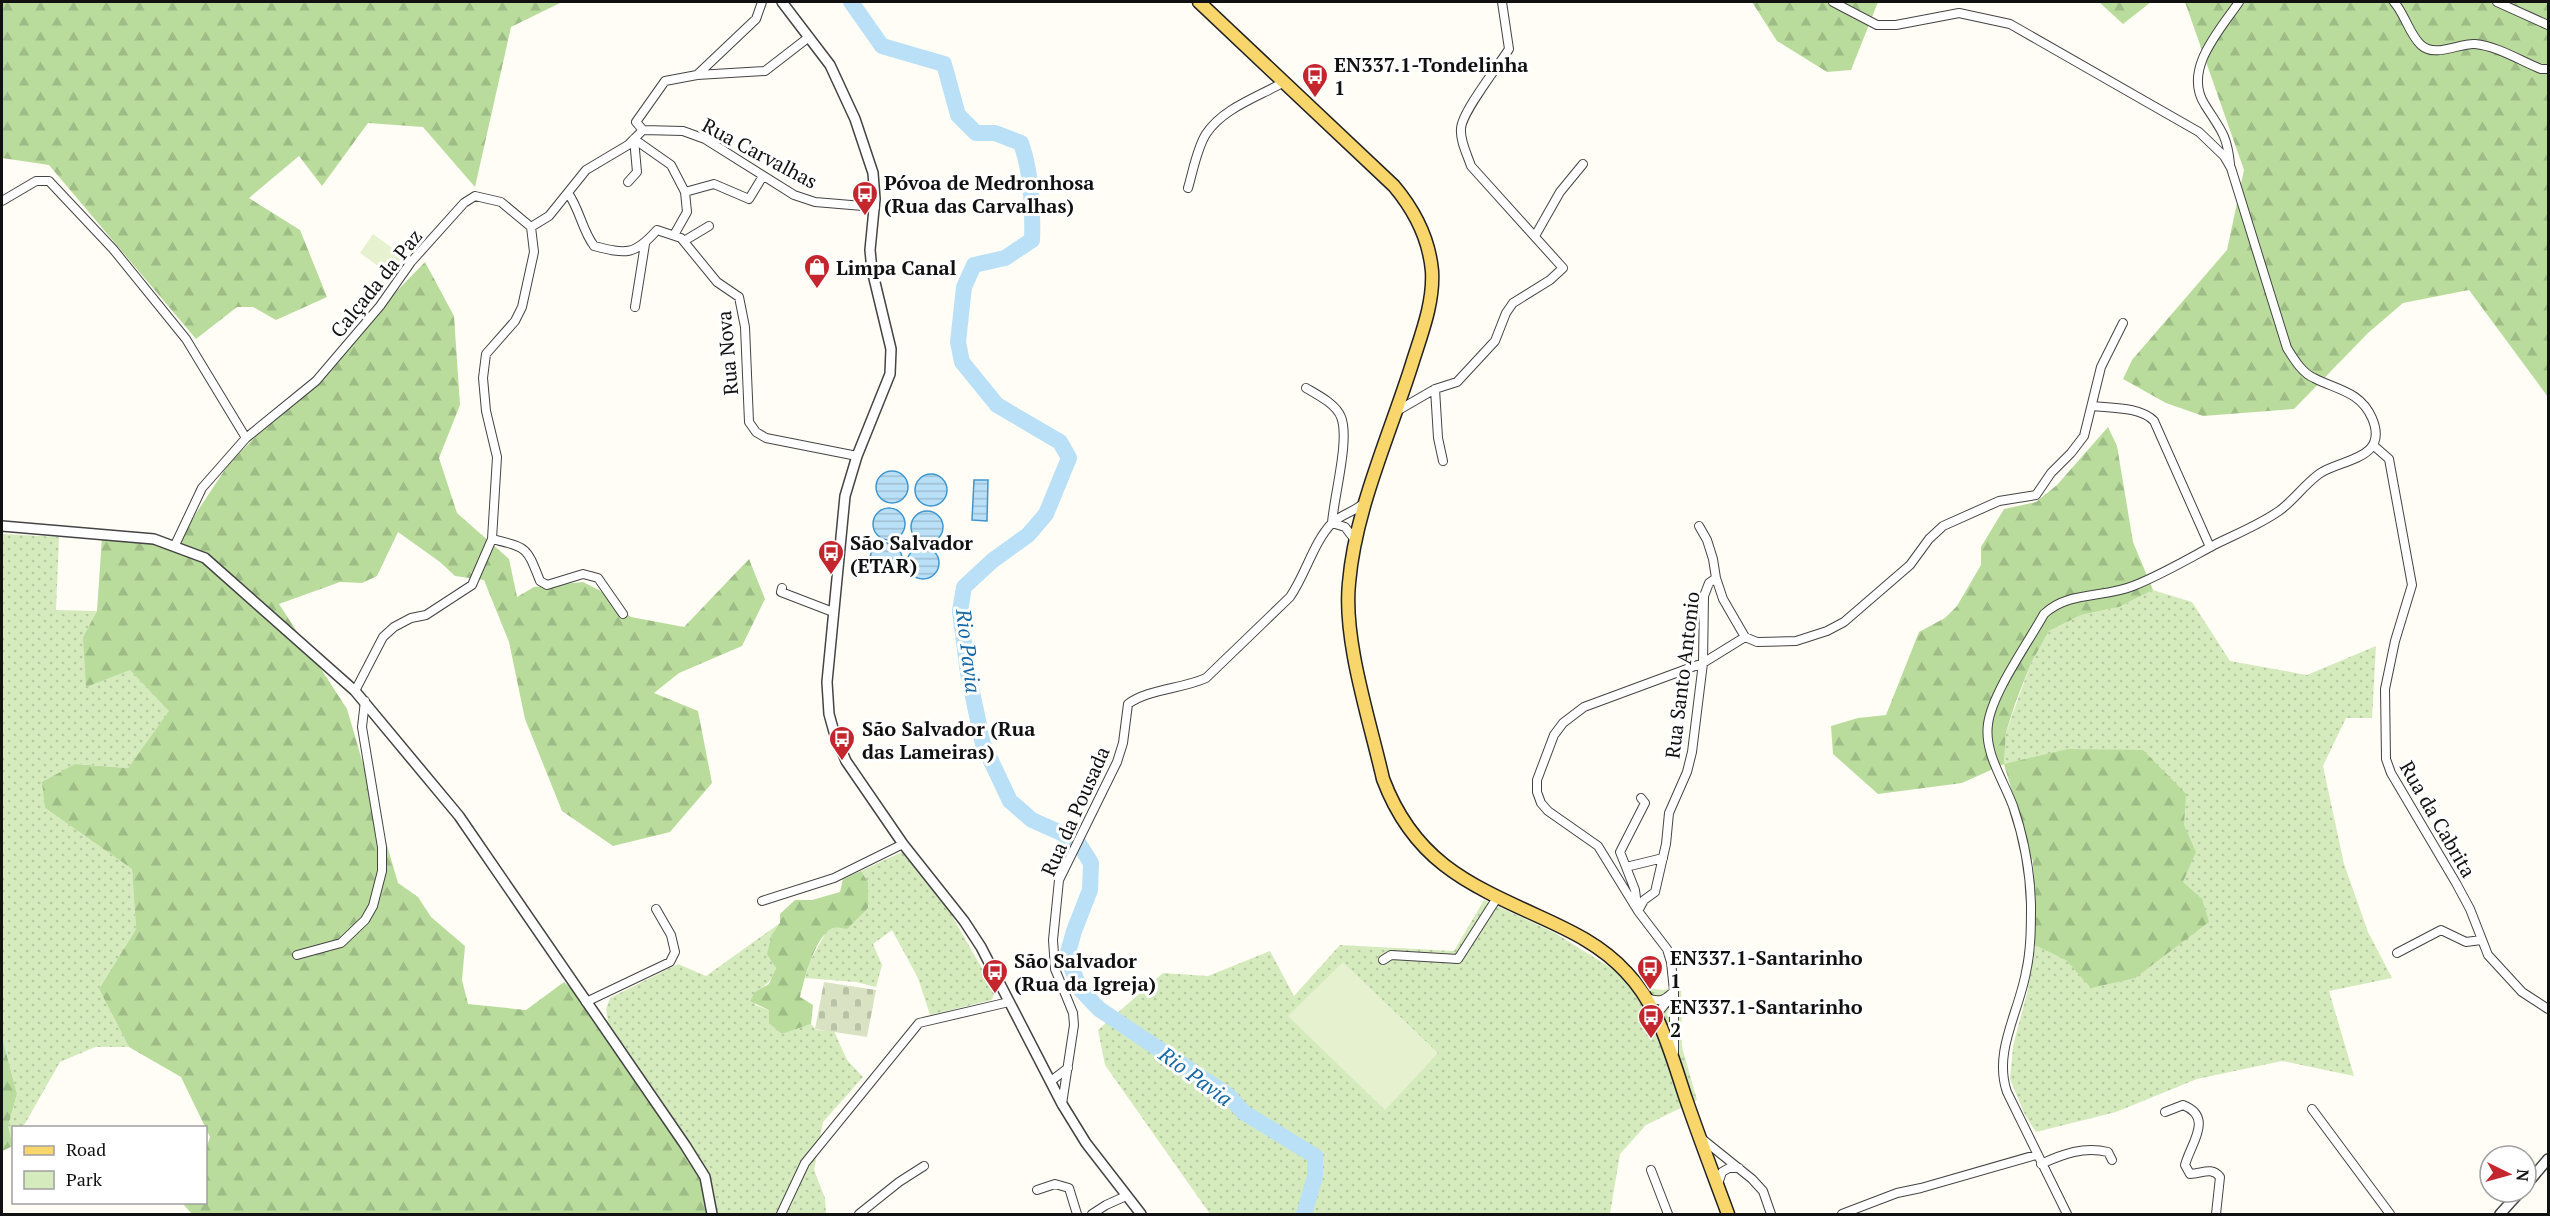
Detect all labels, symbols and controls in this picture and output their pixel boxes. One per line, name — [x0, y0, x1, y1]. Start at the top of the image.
place label: EN337.1-Tondelinha 1 — [1334, 51, 1528, 101]
bus stop icon: EN337.1-Tondelinha 1 — [1300, 61, 1330, 99]
street label: Rua Carvalhas — [698, 111, 822, 195]
place label: Póvoa de Medronhosa (Rua das Carvalhas) — [884, 169, 1094, 219]
bus stop icon: Póvoa de Medronhosa (Rua das Carvalhas) — [850, 179, 880, 217]
street label: Calçada da Paz — [324, 223, 428, 343]
shop icon: Limpa Canal — [802, 252, 832, 290]
place label: Limpa Canal — [836, 254, 957, 281]
street label: Rua Nova — [710, 310, 744, 396]
place label: São Salvador (ETAR) — [850, 529, 973, 579]
bus stop icon: São Salvador (ETAR) — [816, 538, 846, 576]
street label: Rua Santo Antonio — [1658, 590, 1706, 760]
water label: Rio Pavia — [950, 606, 988, 695]
place label: São Salvador (Rua das Lameiras) — [862, 715, 1035, 765]
bus stop icon: São Salvador (Rua das Lameiras) — [827, 724, 857, 762]
street label: Rua da Pousada — [1034, 742, 1116, 880]
street label: Rua da Cabrita — [2394, 756, 2482, 882]
place label: EN337.1-Santarinho 1 — [1670, 944, 1863, 994]
place label: São Salvador (Rua da Igreja) — [1014, 947, 1156, 997]
bus stop icon: EN337.1-Santarinho 1 — [1635, 953, 1665, 991]
bus stop icon: São Salvador (Rua da Igreja) — [980, 957, 1010, 995]
place label: EN337.1-Santarinho 2 — [1670, 993, 1863, 1043]
bus stop icon: EN337.1-Santarinho 2 — [1636, 1002, 1666, 1040]
water label: Rio Pavia — [1153, 1039, 1238, 1112]
legend — [12, 1126, 207, 1204]
text: Road — [66, 1137, 106, 1161]
north arrow — [2478, 1144, 2538, 1204]
text: Park — [66, 1167, 103, 1191]
text: N — [2511, 1168, 2534, 1182]

